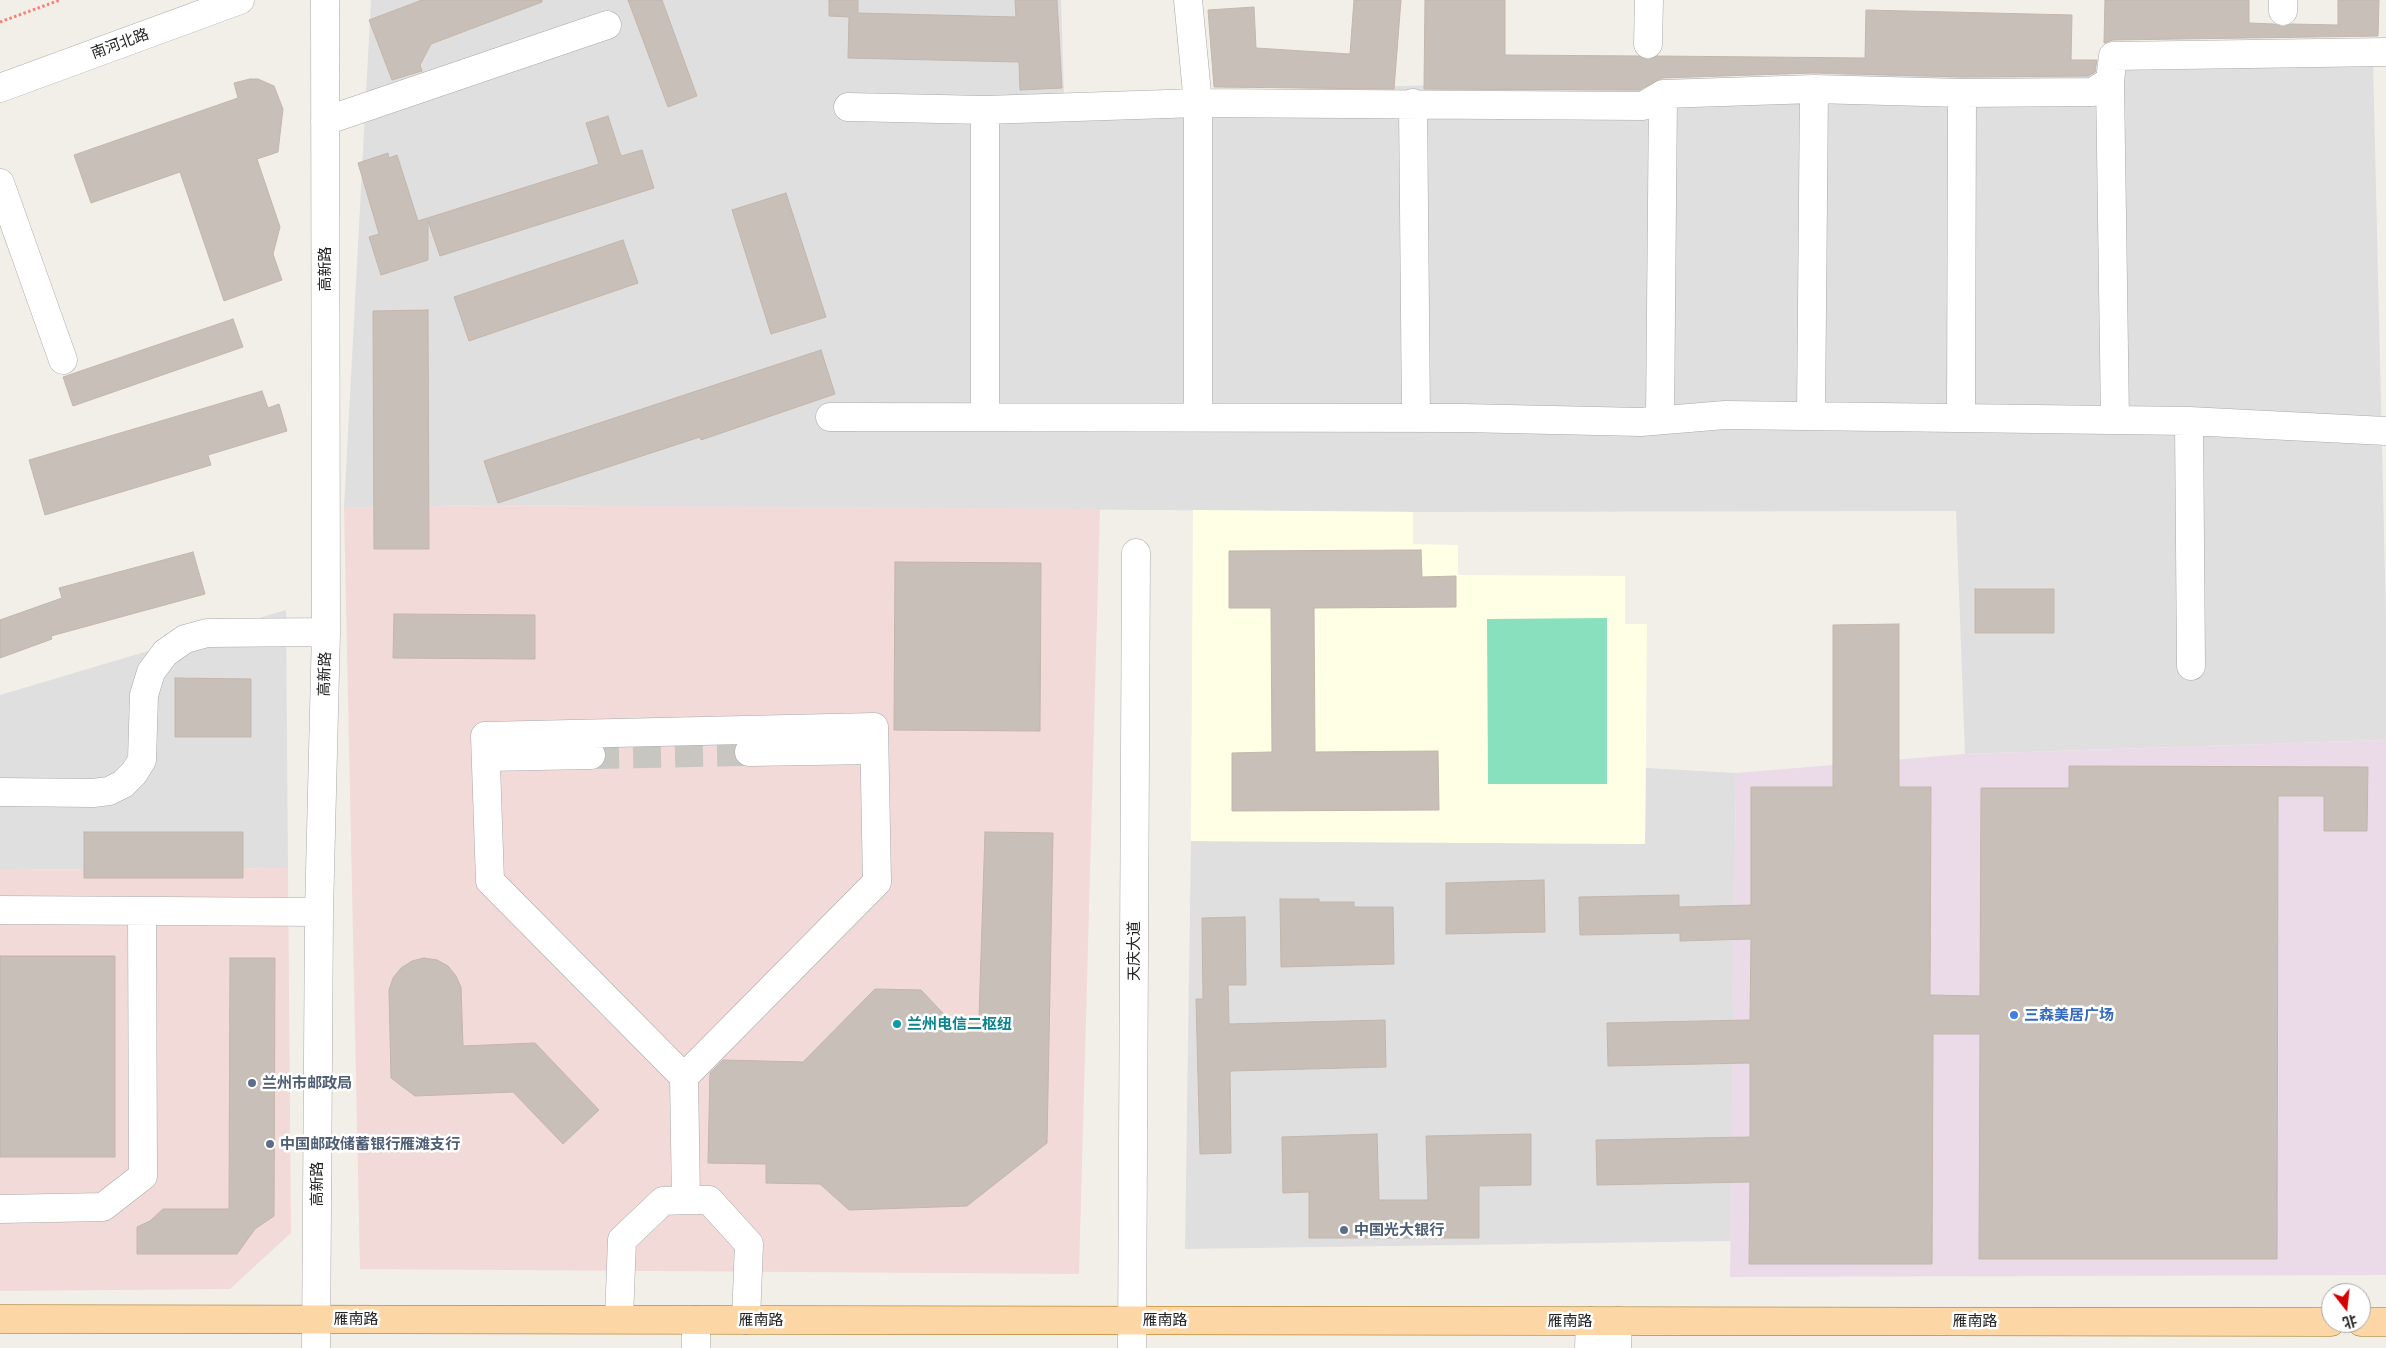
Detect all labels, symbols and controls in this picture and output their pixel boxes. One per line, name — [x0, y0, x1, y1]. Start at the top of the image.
street label: 南河北路 — [89, 25, 151, 63]
street label: 高新路 — [316, 247, 334, 291]
street label: 高新路 — [315, 651, 335, 697]
street label: 天庆大道 — [1125, 921, 1143, 981]
place label: 三森美居广场 — [2024, 1006, 2114, 1024]
marker: 三森美居广场 — [2008, 1009, 2020, 1021]
place label: 兰州电信二枢纽 — [907, 1015, 1012, 1033]
marker: 兰州电信二枢纽 — [891, 1018, 903, 1030]
place label: 兰州市邮政局 — [262, 1074, 352, 1092]
marker: 兰州市邮政局 — [246, 1077, 258, 1089]
place label: 中国邮政储蓄银行雁滩支行 — [280, 1135, 460, 1153]
marker: 中国邮政储蓄银行雁滩支行 — [264, 1138, 276, 1150]
street label: 高新路 — [308, 1162, 326, 1206]
place label: 中国光大银行 — [1354, 1221, 1444, 1239]
marker: 中国光大银行 — [1338, 1224, 1350, 1236]
north arrow — [2321, 1283, 2371, 1333]
street label: 雁南路 — [334, 1310, 378, 1328]
street label: 雁南路 — [739, 1311, 783, 1329]
street label: 雁南路 — [1143, 1311, 1187, 1329]
text: 北 — [2341, 1311, 2359, 1332]
street label: 雁南路 — [1548, 1312, 1592, 1330]
street label: 雁南路 — [1953, 1312, 1997, 1330]

